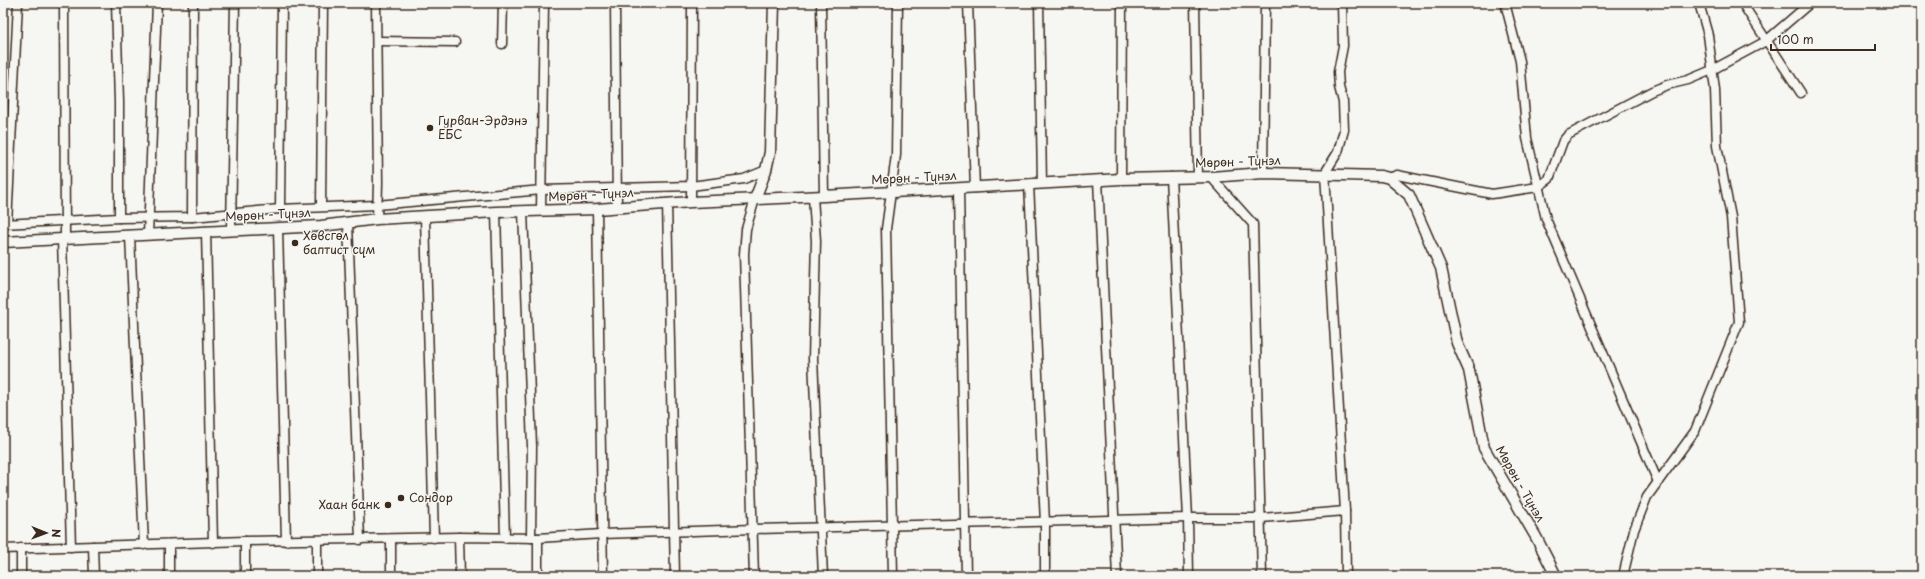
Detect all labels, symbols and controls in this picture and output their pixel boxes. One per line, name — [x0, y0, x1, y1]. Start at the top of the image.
scale bar — [1771, 26, 1875, 52]
text: 100 m — [1777, 30, 1814, 48]
place label: Гурван-Эрдэнэ ЕБС — [438, 111, 528, 143]
marker: Гурван-Эрдэнэ ЕБС — [425, 123, 435, 133]
street label: Мөрөн - Түнэл — [1195, 151, 1281, 171]
street label: Мөрөн - Түнэл — [871, 166, 957, 188]
street label: Мөрөн - Түнэл — [548, 183, 634, 205]
street label: Мөрөн - Түнэл — [225, 203, 311, 225]
place label: Хөвсгөл баптист сүм — [303, 226, 375, 258]
marker: Хөвсгөл баптист сүм — [290, 238, 300, 248]
street label: Мөрөн - Түнэл — [1492, 442, 1550, 525]
place label: Сондор — [409, 488, 453, 506]
marker: Сондор — [396, 493, 406, 503]
place label: Хаан банк — [319, 495, 381, 513]
marker: Хаан банк — [383, 500, 393, 510]
north arrow — [26, 513, 66, 553]
text: N — [48, 529, 65, 538]

